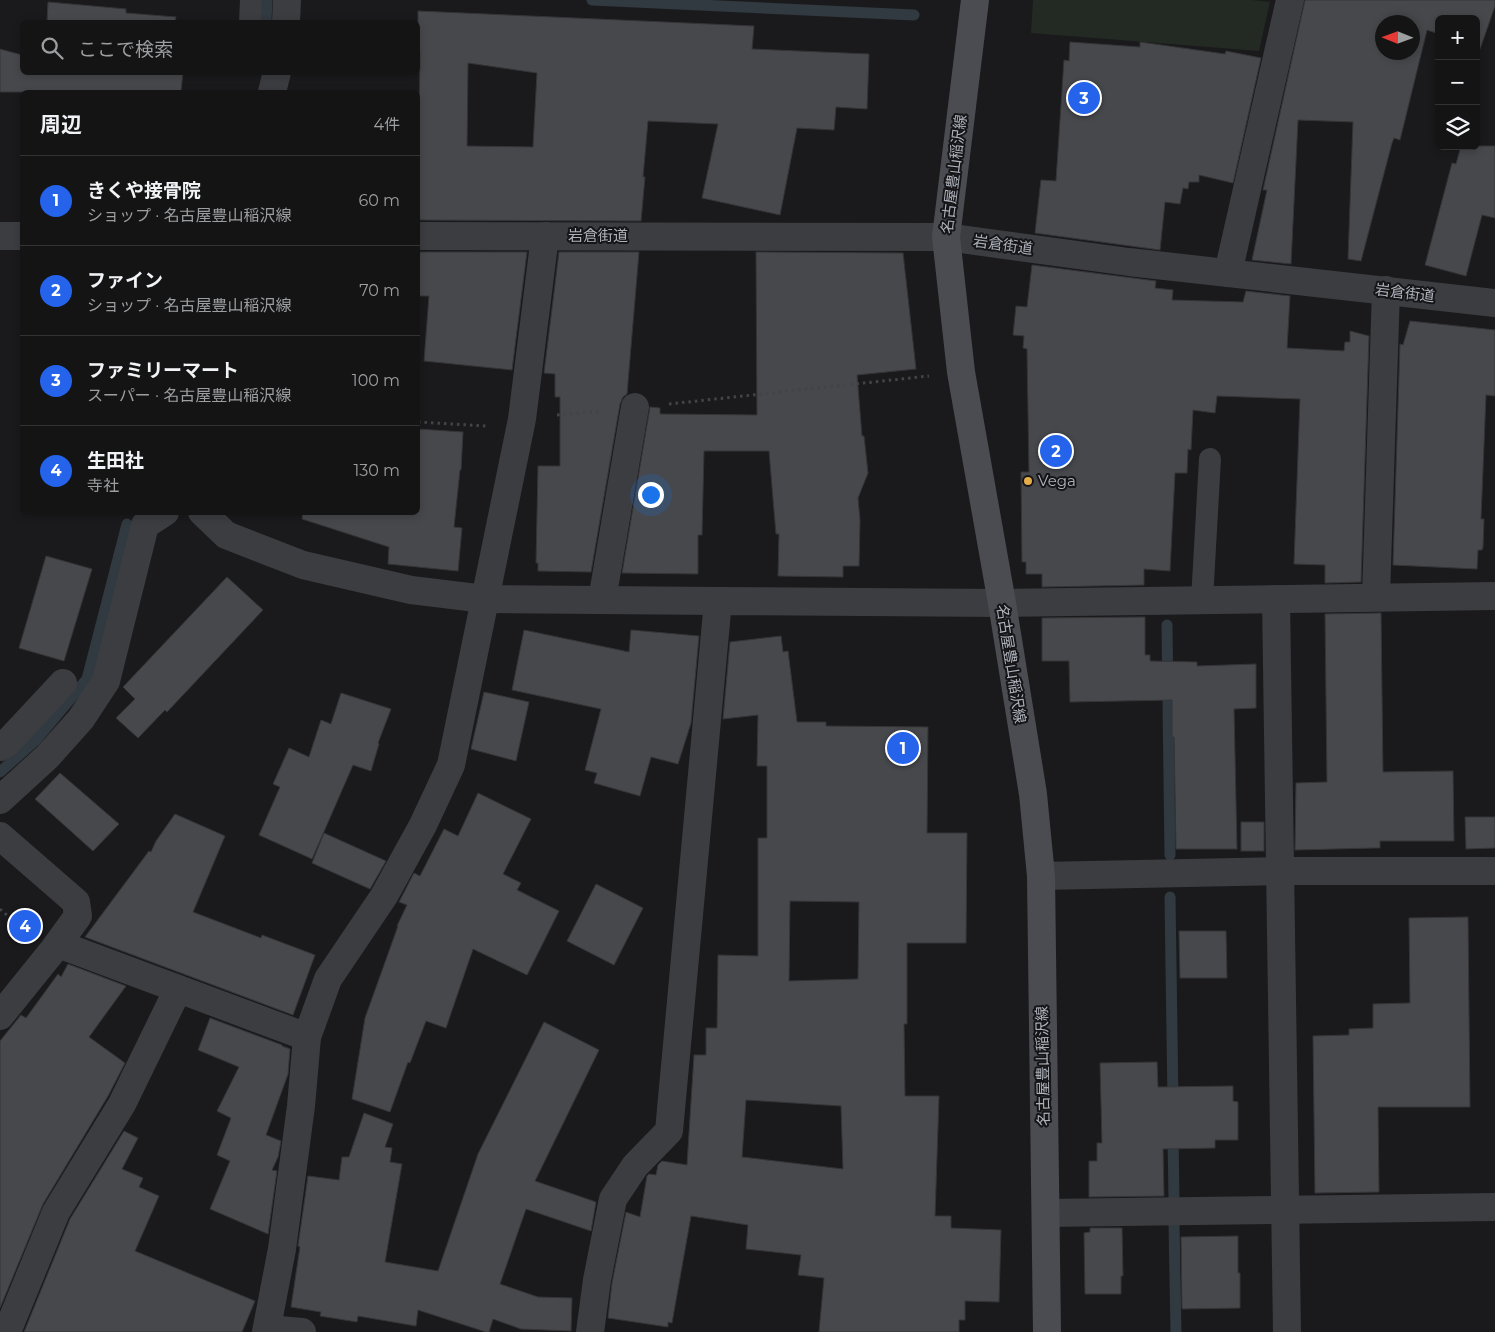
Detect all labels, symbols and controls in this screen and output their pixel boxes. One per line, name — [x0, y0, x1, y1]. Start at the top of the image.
north arrow — [1375, 15, 1420, 60]
map controls — [1435, 15, 1480, 150]
button: + — [1435, 15, 1480, 60]
search box — [20, 20, 420, 75]
icon: search — [38, 34, 66, 62]
text: ここで検索 — [78, 38, 173, 61]
button: − — [1435, 60, 1480, 105]
pin: 3 — [1068, 79, 1100, 117]
button: layers — [1435, 105, 1480, 150]
text: 周辺 — [40, 112, 82, 137]
street label: 名古屋豊山稲沢線 — [937, 113, 970, 235]
text: 4件 — [373, 115, 400, 134]
text: きくや接骨院 — [87, 179, 201, 202]
text: 1 — [53, 191, 59, 210]
text: 60 m — [358, 191, 400, 210]
text: ショップ · 名古屋豊山稲沢線 — [87, 206, 291, 225]
street label: 岩倉街道 — [568, 226, 628, 245]
street label: 岩倉街道 — [972, 231, 1034, 258]
text: ファイン — [87, 269, 163, 292]
street label: 岩倉街道 — [1374, 279, 1436, 306]
text: 2 — [51, 281, 61, 300]
text: 70 m — [359, 281, 400, 300]
text: ショップ · 名古屋豊山稲沢線 — [87, 296, 291, 315]
text: ファミリーマート — [87, 359, 239, 382]
text: 3 — [51, 371, 61, 390]
text: 100 m — [352, 371, 400, 390]
text: スーパー · 名古屋豊山稲沢線 — [87, 386, 291, 405]
pin: 2 — [1040, 432, 1072, 470]
text: 生田社 — [87, 449, 144, 472]
text: 4 — [50, 461, 62, 480]
text: 130 m — [353, 461, 400, 480]
place label: Vega — [1038, 471, 1076, 490]
marker: Vega — [1022, 475, 1034, 487]
text: 寺社 — [87, 476, 119, 495]
your location — [638, 482, 664, 508]
street label: 名古屋豊山稲沢線 — [993, 603, 1030, 725]
pin: 1 — [887, 729, 919, 767]
pin: 4 — [9, 907, 41, 945]
street label: 名古屋豊山稲沢線 — [1032, 1006, 1053, 1126]

